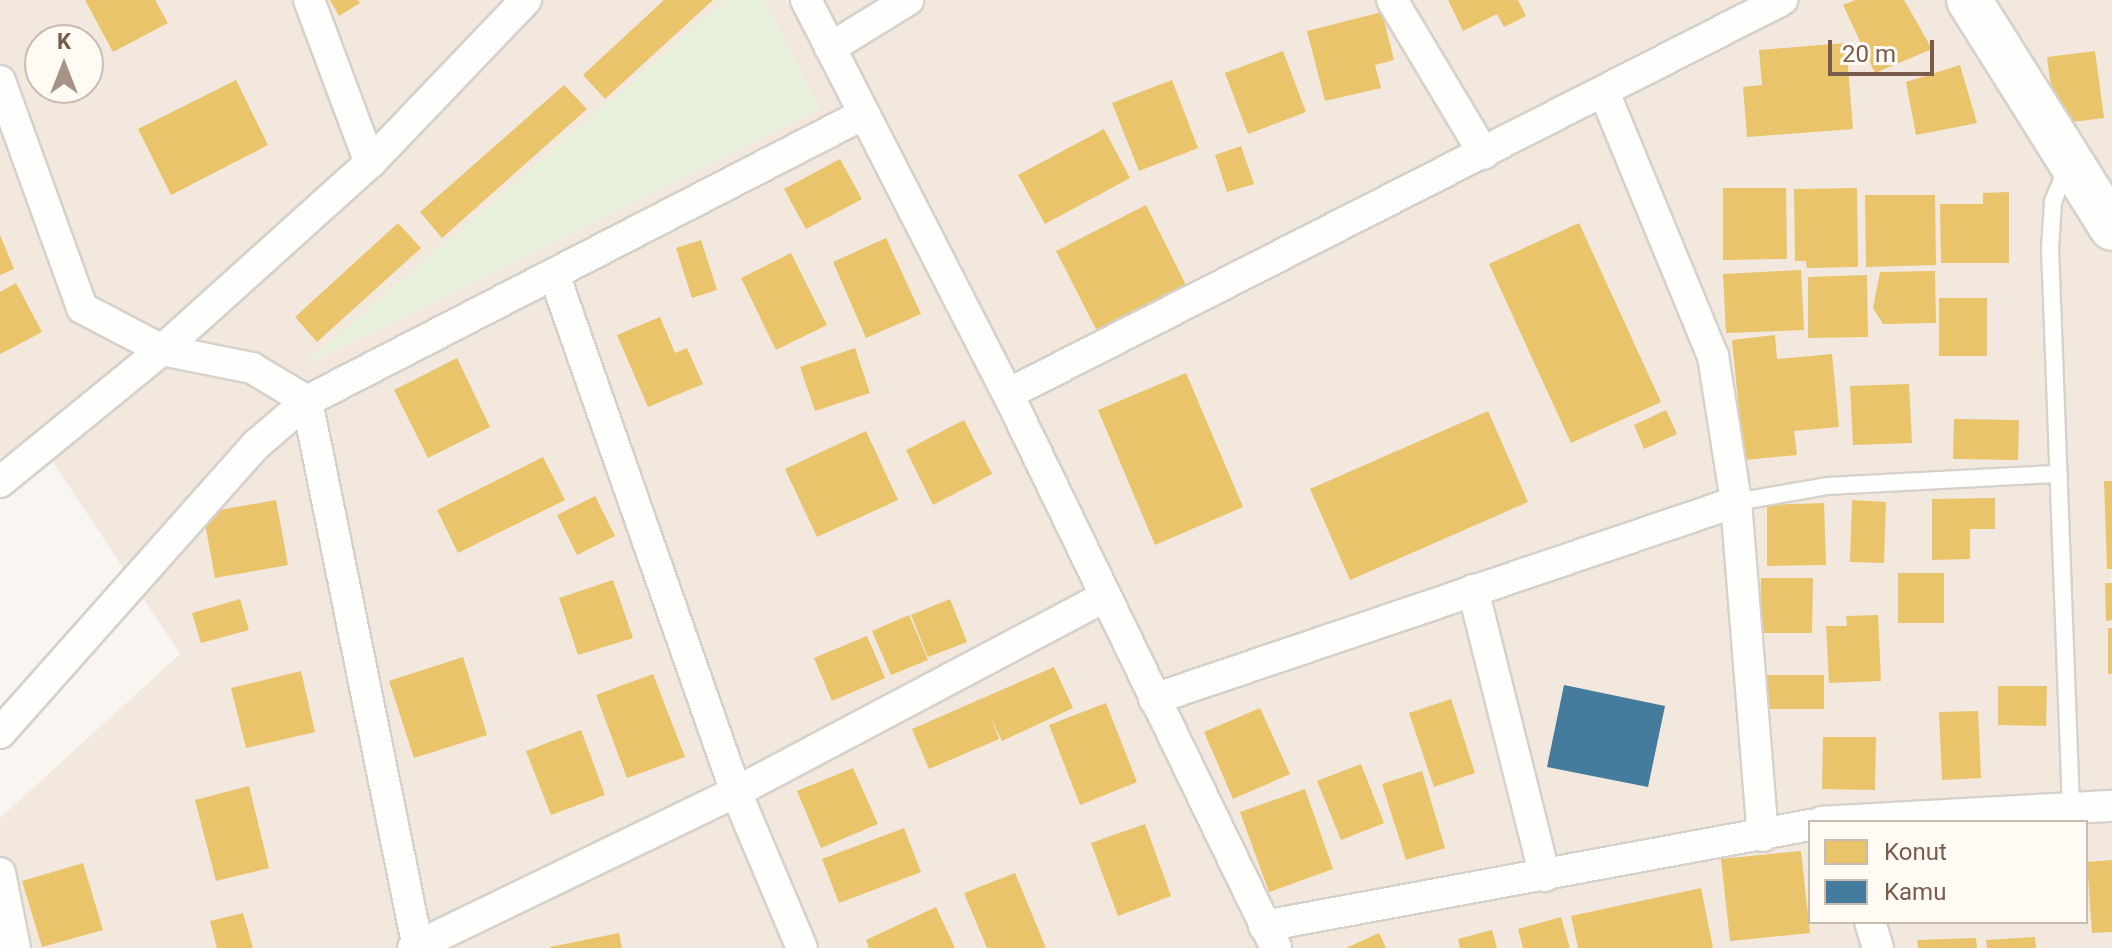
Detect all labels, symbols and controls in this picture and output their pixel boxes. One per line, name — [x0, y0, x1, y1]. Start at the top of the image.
north arrow — [24, 24, 104, 104]
scale bar — [1832, 24, 1938, 74]
text: K — [57, 29, 71, 54]
text: 20 m — [1842, 40, 1896, 68]
legend — [1808, 820, 2088, 924]
text: Konut — [1884, 838, 1947, 866]
text: Kamu — [1884, 878, 1946, 906]

